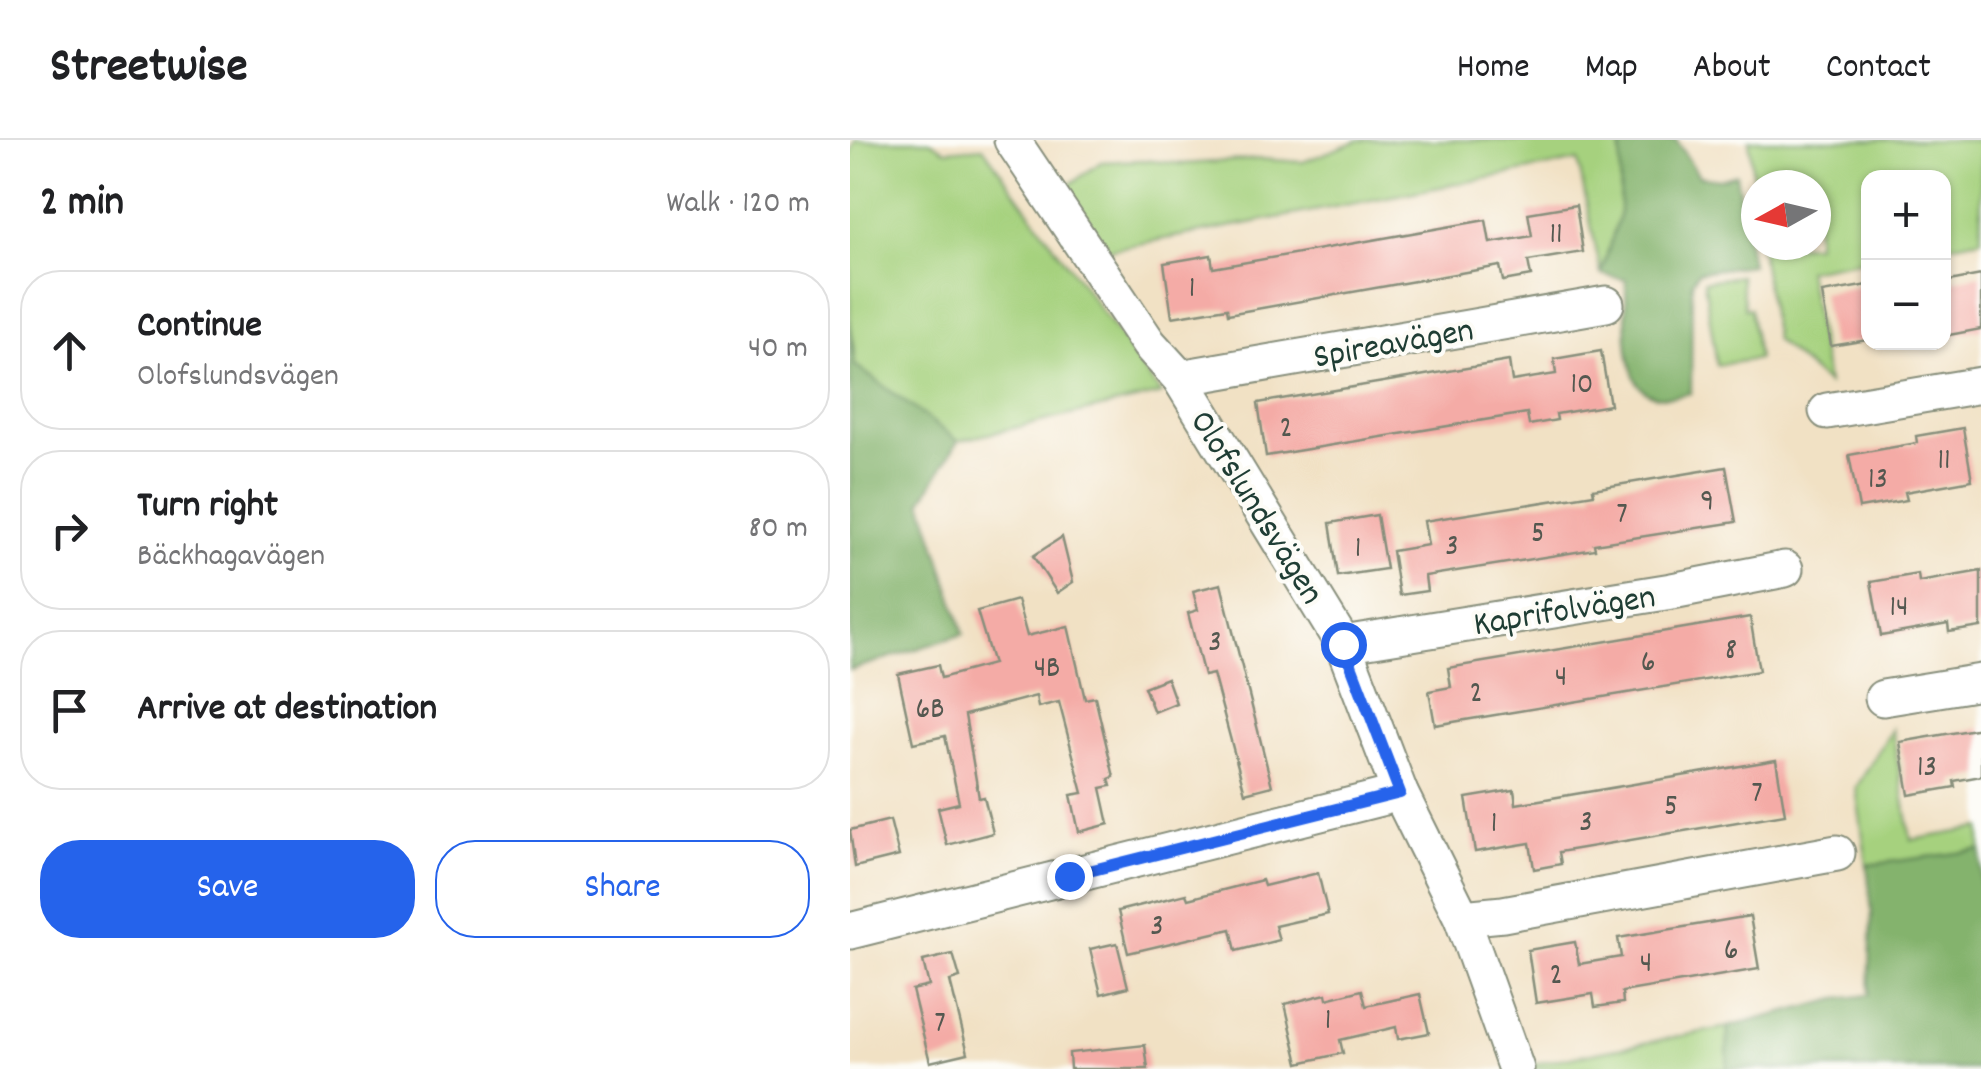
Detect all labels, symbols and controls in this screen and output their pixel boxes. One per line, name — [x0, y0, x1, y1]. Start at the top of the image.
text: Streetwise — [50, 35, 248, 104]
text: Home — [1457, 44, 1530, 94]
text: Map — [1585, 44, 1638, 94]
text: About — [1693, 44, 1771, 94]
text: Contact — [1826, 44, 1931, 94]
north arrow — [1741, 170, 1831, 260]
map controls — [1861, 170, 1951, 350]
button: + — [1861, 170, 1951, 260]
text: 2 min — [40, 175, 124, 235]
text: Walk · 120 m — [666, 182, 810, 228]
house number: 11 — [1549, 215, 1563, 258]
button: − — [1861, 260, 1951, 350]
house number: 1 — [1189, 269, 1195, 312]
text: Continue — [137, 300, 262, 355]
street label: Spireavägen — [1310, 307, 1478, 385]
icon: ahead — [42, 323, 97, 378]
text: 40 m — [748, 327, 808, 373]
text: Olofslundsvägen — [137, 355, 339, 401]
house number: 10 — [1571, 365, 1593, 408]
street label: Olofslundsvägen — [1175, 402, 1334, 616]
house number: 2 — [1279, 409, 1293, 452]
house number: 11 — [1937, 441, 1951, 484]
house number: 13 — [1868, 460, 1888, 503]
text: Turn right — [137, 480, 278, 535]
house number: 9 — [1700, 482, 1714, 525]
house number: 7 — [1616, 495, 1628, 538]
icon: right — [42, 503, 97, 558]
text: 80 m — [748, 507, 808, 553]
house number: 5 — [1531, 514, 1545, 557]
house number: 3 — [1445, 527, 1459, 570]
house number: 1 — [1355, 529, 1361, 572]
text: Bäckhagavägen — [137, 535, 325, 581]
street label: Kaprifolvägen — [1470, 574, 1659, 652]
house number: 14 — [1889, 588, 1909, 631]
route start — [1321, 622, 1367, 668]
house number: 3 — [1208, 623, 1222, 666]
house number: 8 — [1725, 631, 1737, 674]
house number: 6 — [1641, 643, 1655, 686]
house number: 4B — [1034, 649, 1060, 692]
house number: 4 — [1555, 658, 1567, 701]
house number: 2 — [1469, 674, 1483, 717]
icon: arrive — [42, 683, 97, 738]
text: Arrive at destination — [137, 683, 437, 738]
house number: 6B — [916, 690, 944, 733]
house number: 13 — [1917, 748, 1937, 791]
house number: 7 — [1751, 774, 1763, 817]
house number: 5 — [1664, 787, 1678, 830]
house number: 3 — [1579, 803, 1593, 846]
house number: 1 — [1491, 804, 1497, 847]
button: Save — [40, 840, 415, 938]
button: Share — [435, 840, 810, 938]
route end — [1047, 854, 1093, 900]
house number: 3 — [1150, 907, 1164, 950]
house number: 6 — [1724, 931, 1738, 974]
house number: 4 — [1640, 944, 1652, 987]
house number: 2 — [1549, 956, 1563, 999]
house number: 1 — [1325, 1001, 1331, 1044]
house number: 7 — [934, 1004, 946, 1047]

